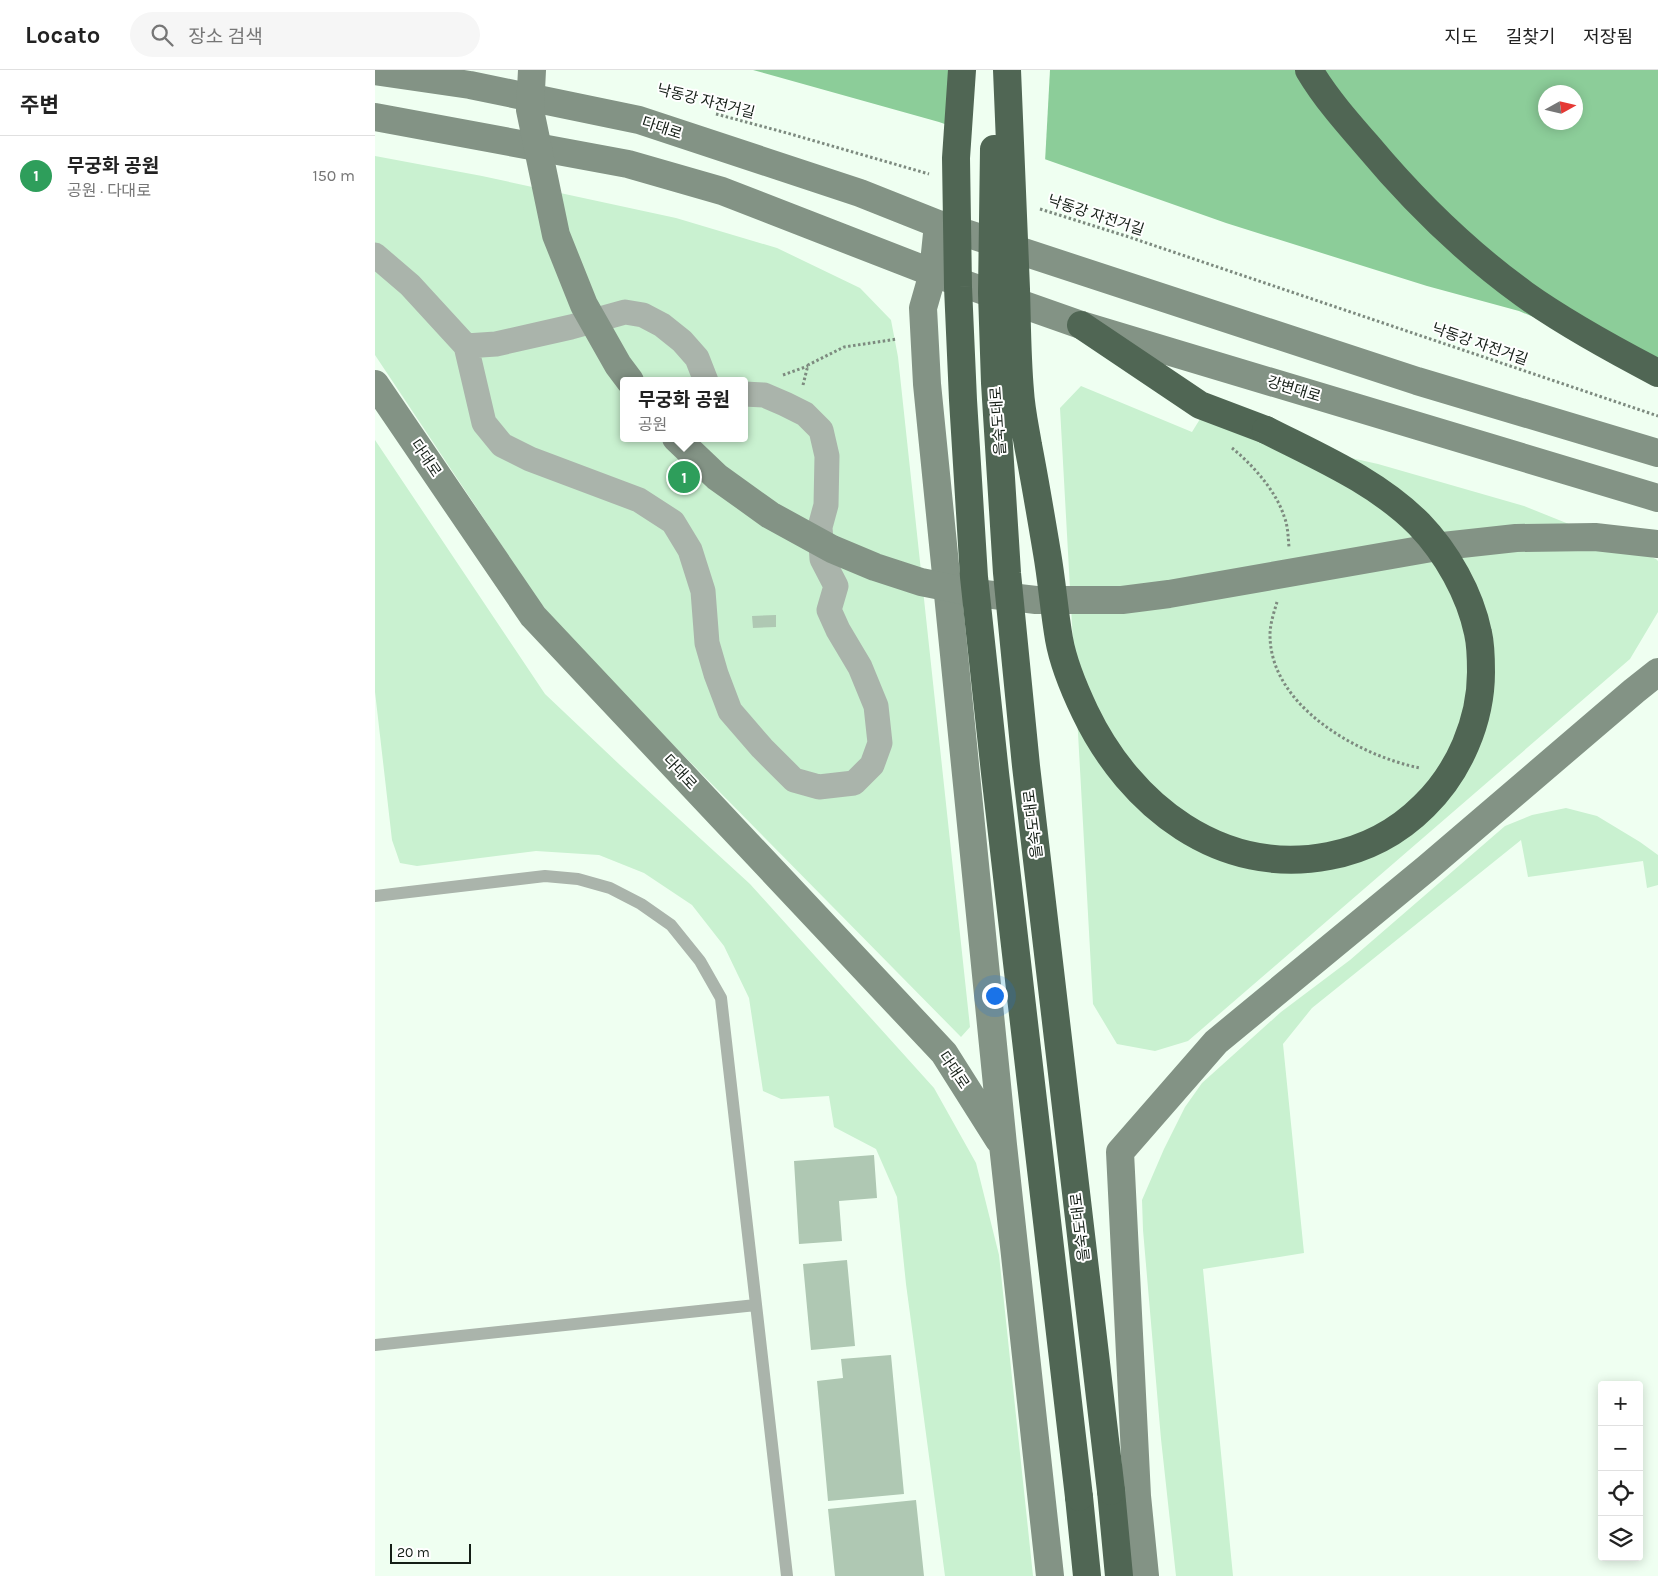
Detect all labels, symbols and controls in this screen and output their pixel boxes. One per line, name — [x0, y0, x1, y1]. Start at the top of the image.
search box — [130, 12, 480, 57]
text: Locato — [25, 21, 100, 49]
icon: search — [148, 21, 176, 49]
text: 장소 검색 — [188, 26, 263, 48]
text: 지도 — [1445, 26, 1478, 48]
text: 길찾기 — [1506, 26, 1555, 48]
text: 저장됨 — [1583, 26, 1633, 48]
street label: 낙동강 자전거길 — [655, 80, 757, 122]
north arrow — [1538, 85, 1583, 130]
text: 주변 — [20, 93, 59, 117]
street label: 다대로 — [640, 113, 684, 143]
text: 무궁화 공원 — [67, 155, 159, 177]
text: 1 — [33, 166, 39, 185]
text: 150 m — [312, 166, 355, 185]
text: 공원 · 다대로 — [67, 181, 151, 200]
street label: 낙동강 자전거길 — [1046, 191, 1146, 239]
street label: 낙동강 자전거길 — [1430, 319, 1530, 369]
street label: 강변대로 — [1265, 372, 1323, 406]
popup — [620, 377, 748, 442]
street label: 을숙도대로 — [987, 386, 1009, 456]
text: 무궁화 공원 — [638, 389, 730, 411]
text: 공원 — [638, 415, 667, 434]
street label: 다대로 — [407, 436, 445, 480]
pin: 1 — [668, 458, 700, 496]
street label: 다대로 — [659, 751, 701, 793]
street label: 을숙도대로 — [1020, 789, 1046, 859]
your location — [982, 983, 1008, 1009]
street label: 다대로 — [935, 1048, 973, 1092]
street label: 을숙도대로 — [1067, 1192, 1093, 1262]
map controls — [1598, 1381, 1643, 1561]
button: + — [1598, 1381, 1643, 1426]
button: − — [1598, 1426, 1643, 1471]
button: locate — [1598, 1471, 1643, 1516]
button: layers — [1598, 1516, 1643, 1561]
scale bar — [390, 1541, 471, 1564]
text: 20 m — [397, 1544, 430, 1561]

